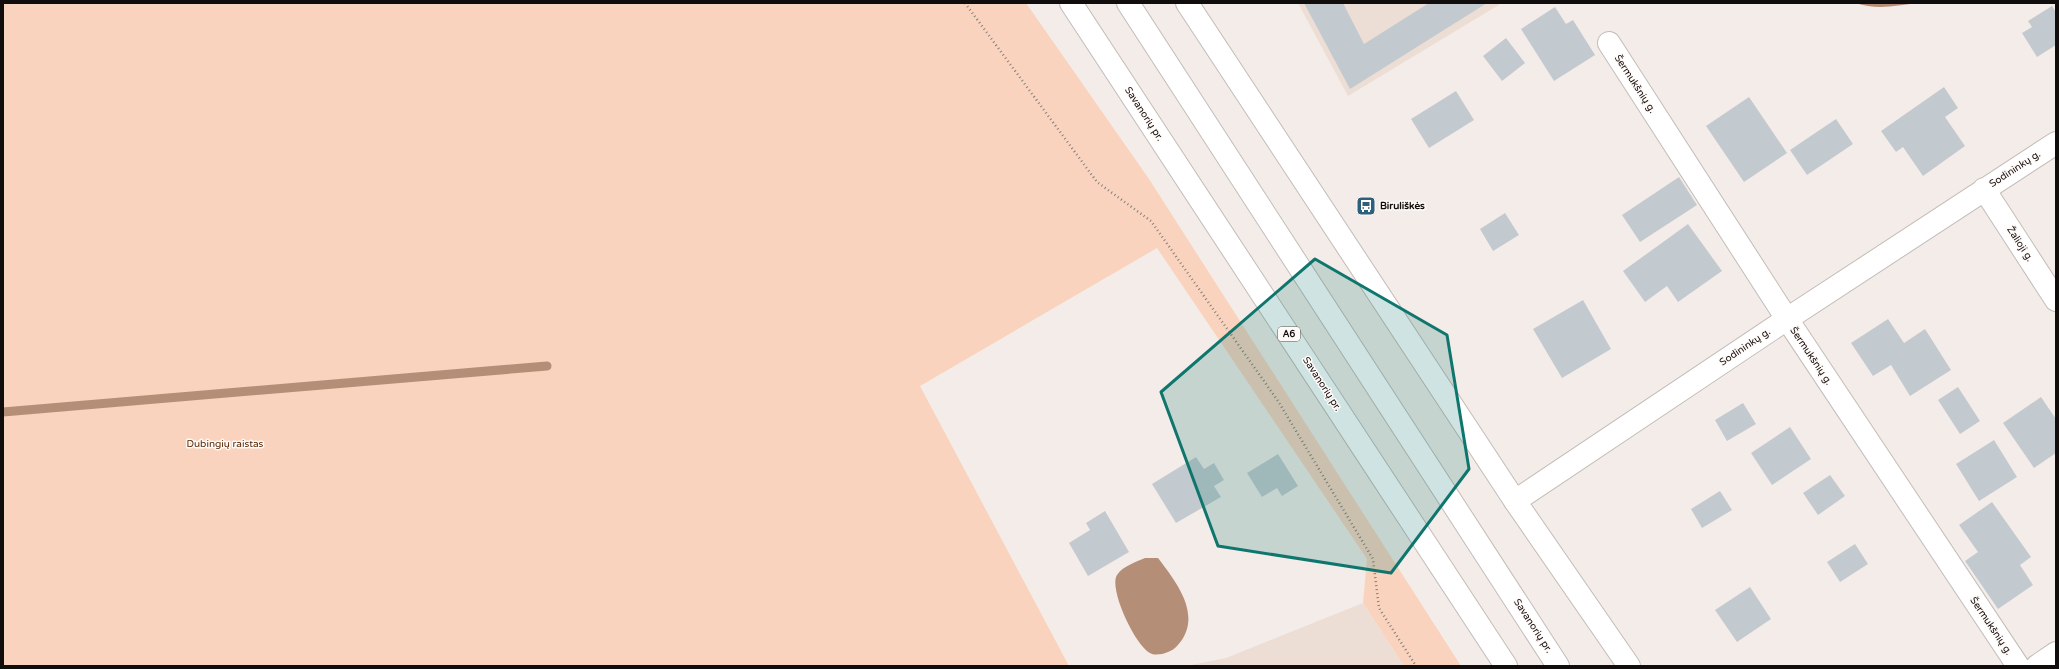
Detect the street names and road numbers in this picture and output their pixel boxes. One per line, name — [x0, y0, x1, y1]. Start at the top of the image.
street label: Šermukšnių g. — [1612, 53, 1658, 115]
street label: Savanorių pr. — [1122, 85, 1166, 143]
street label: Sodininkų g. — [1987, 148, 2043, 190]
street label: Žalioji g. — [2004, 224, 2036, 264]
street label: Šermukšnių g. — [1787, 325, 1835, 387]
street label: Sodininkų g. — [1717, 326, 1773, 368]
road number: A6 — [1278, 327, 1300, 341]
street label: Savanorių pr. — [1300, 355, 1344, 413]
street label: Šermukšnių g. — [1967, 595, 2015, 657]
street label: Savanorių pr. — [1511, 597, 1555, 655]

